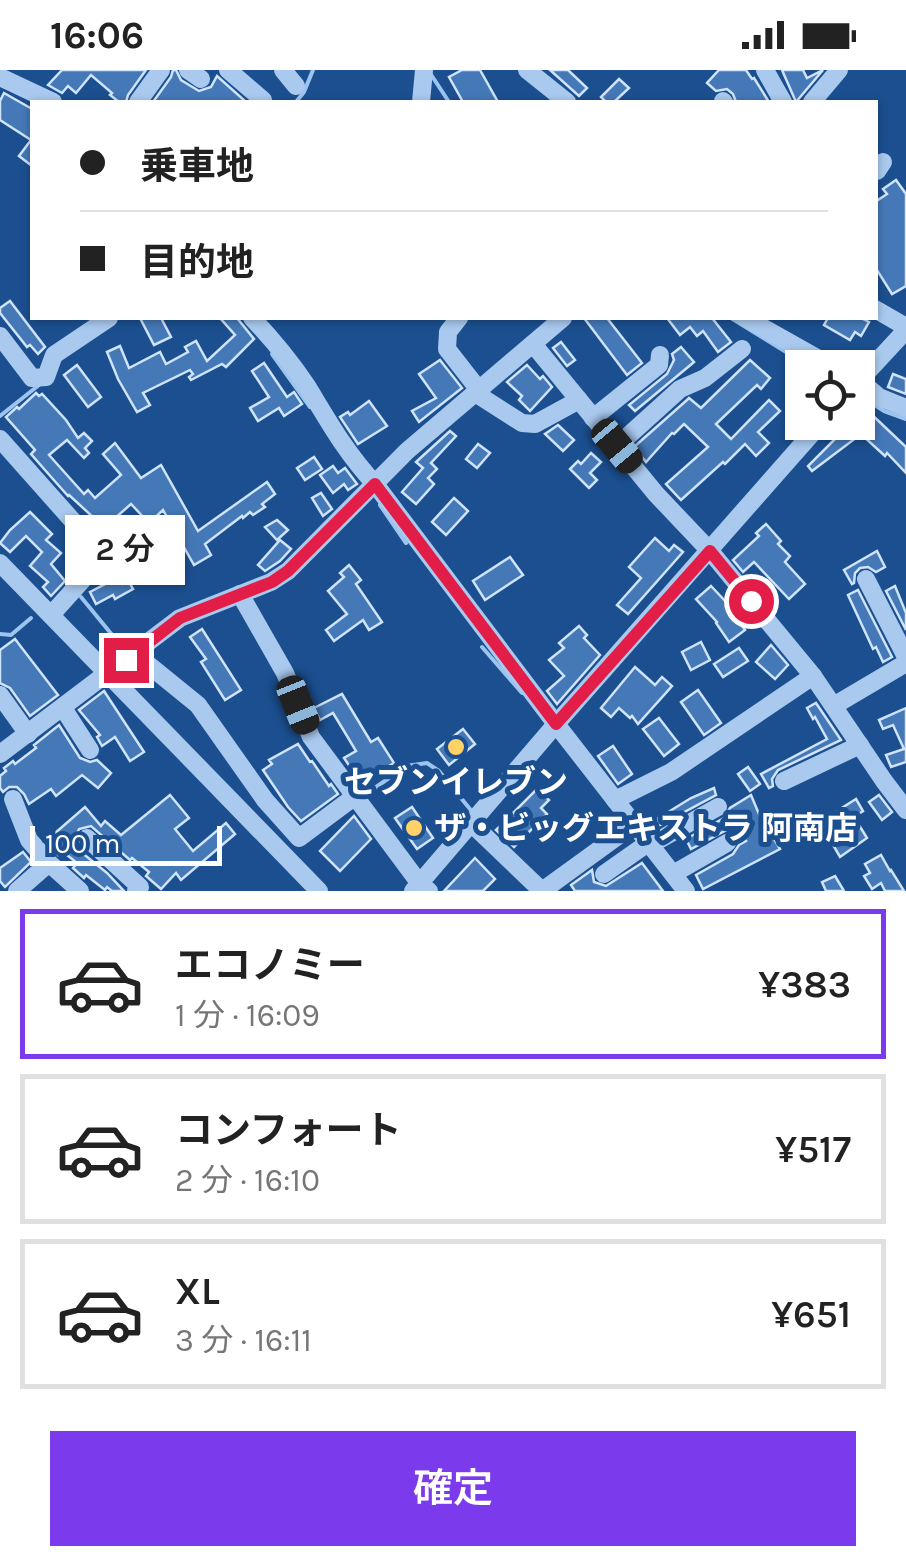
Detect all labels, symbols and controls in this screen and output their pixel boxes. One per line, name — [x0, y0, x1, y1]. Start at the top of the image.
text: 16:06 — [50, 13, 144, 58]
text: 乗車地 — [140, 144, 254, 189]
text: 目的地 — [140, 240, 254, 285]
map controls — [785, 350, 875, 440]
button: locate — [785, 350, 875, 440]
car — [586, 413, 648, 479]
callout: 2 分 — [66, 515, 186, 585]
text: 2 分 — [95, 531, 155, 568]
route start — [729, 579, 774, 624]
route end — [104, 638, 149, 683]
car — [273, 672, 323, 738]
marker: セブンイレブン — [445, 736, 467, 758]
place label: セブンイレブン — [344, 764, 568, 801]
place label: ザ・ビッグエキストラ 阿南店 — [434, 810, 857, 847]
marker: ザ・ビッグエキストラ 阿南店 — [403, 817, 425, 839]
scale bar — [30, 821, 222, 866]
text: 100 m — [45, 827, 120, 860]
icon: car — [55, 939, 145, 1029]
text: エコノミー — [175, 943, 365, 988]
text: ¥383 — [758, 962, 851, 1007]
text: 1 分 · 16:09 — [175, 997, 320, 1034]
icon: car — [55, 1104, 145, 1194]
text: コンフォート — [175, 1108, 402, 1153]
text: ¥517 — [775, 1127, 851, 1172]
text: 2 分 · 16:10 — [175, 1162, 320, 1199]
icon: car — [55, 1269, 145, 1359]
text: XL — [175, 1269, 220, 1314]
text: ¥651 — [771, 1292, 851, 1337]
text: 3 分 · 16:11 — [175, 1322, 312, 1359]
button: 確定 — [50, 1431, 856, 1546]

